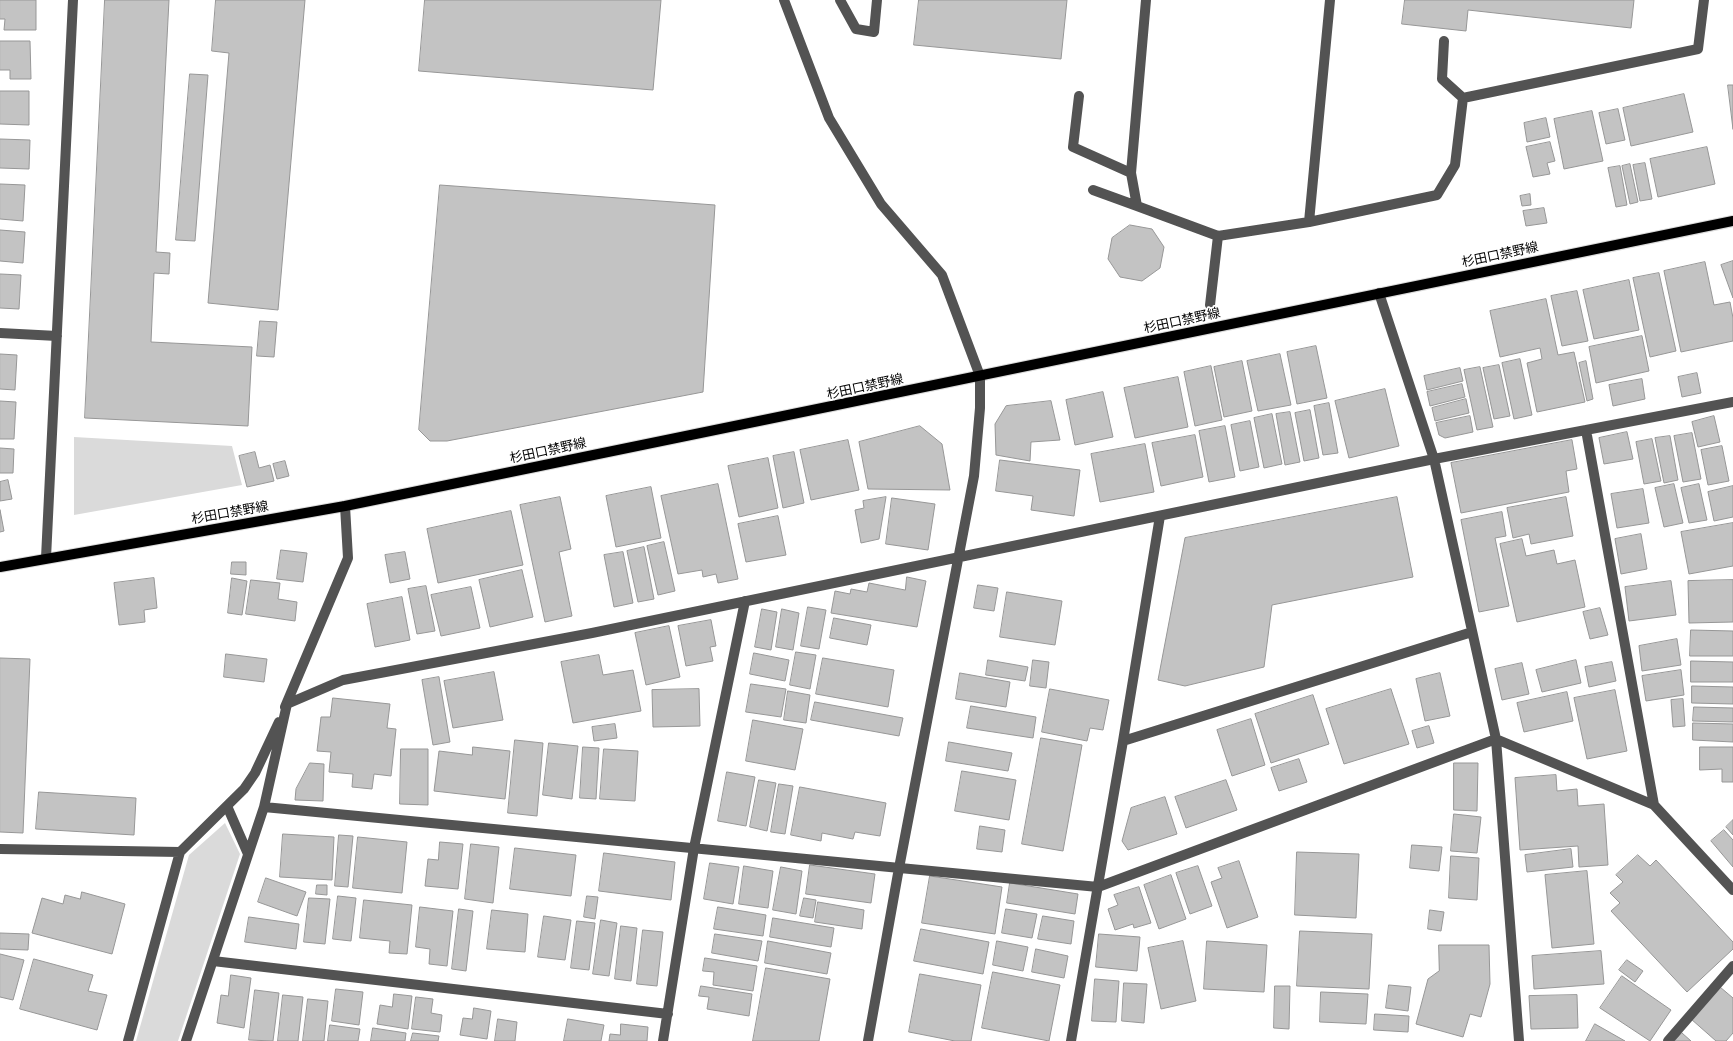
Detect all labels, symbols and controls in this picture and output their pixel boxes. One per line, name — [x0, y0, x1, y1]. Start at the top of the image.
street label: 杉田口禁野線 — [1460, 239, 1540, 271]
street label: 杉田口禁野線 — [1142, 305, 1222, 337]
street label: 杉田口禁野線 — [825, 371, 905, 403]
street label: 杉田口禁野線 — [508, 435, 588, 467]
street label: 杉田口禁野線 — [190, 499, 270, 527]

